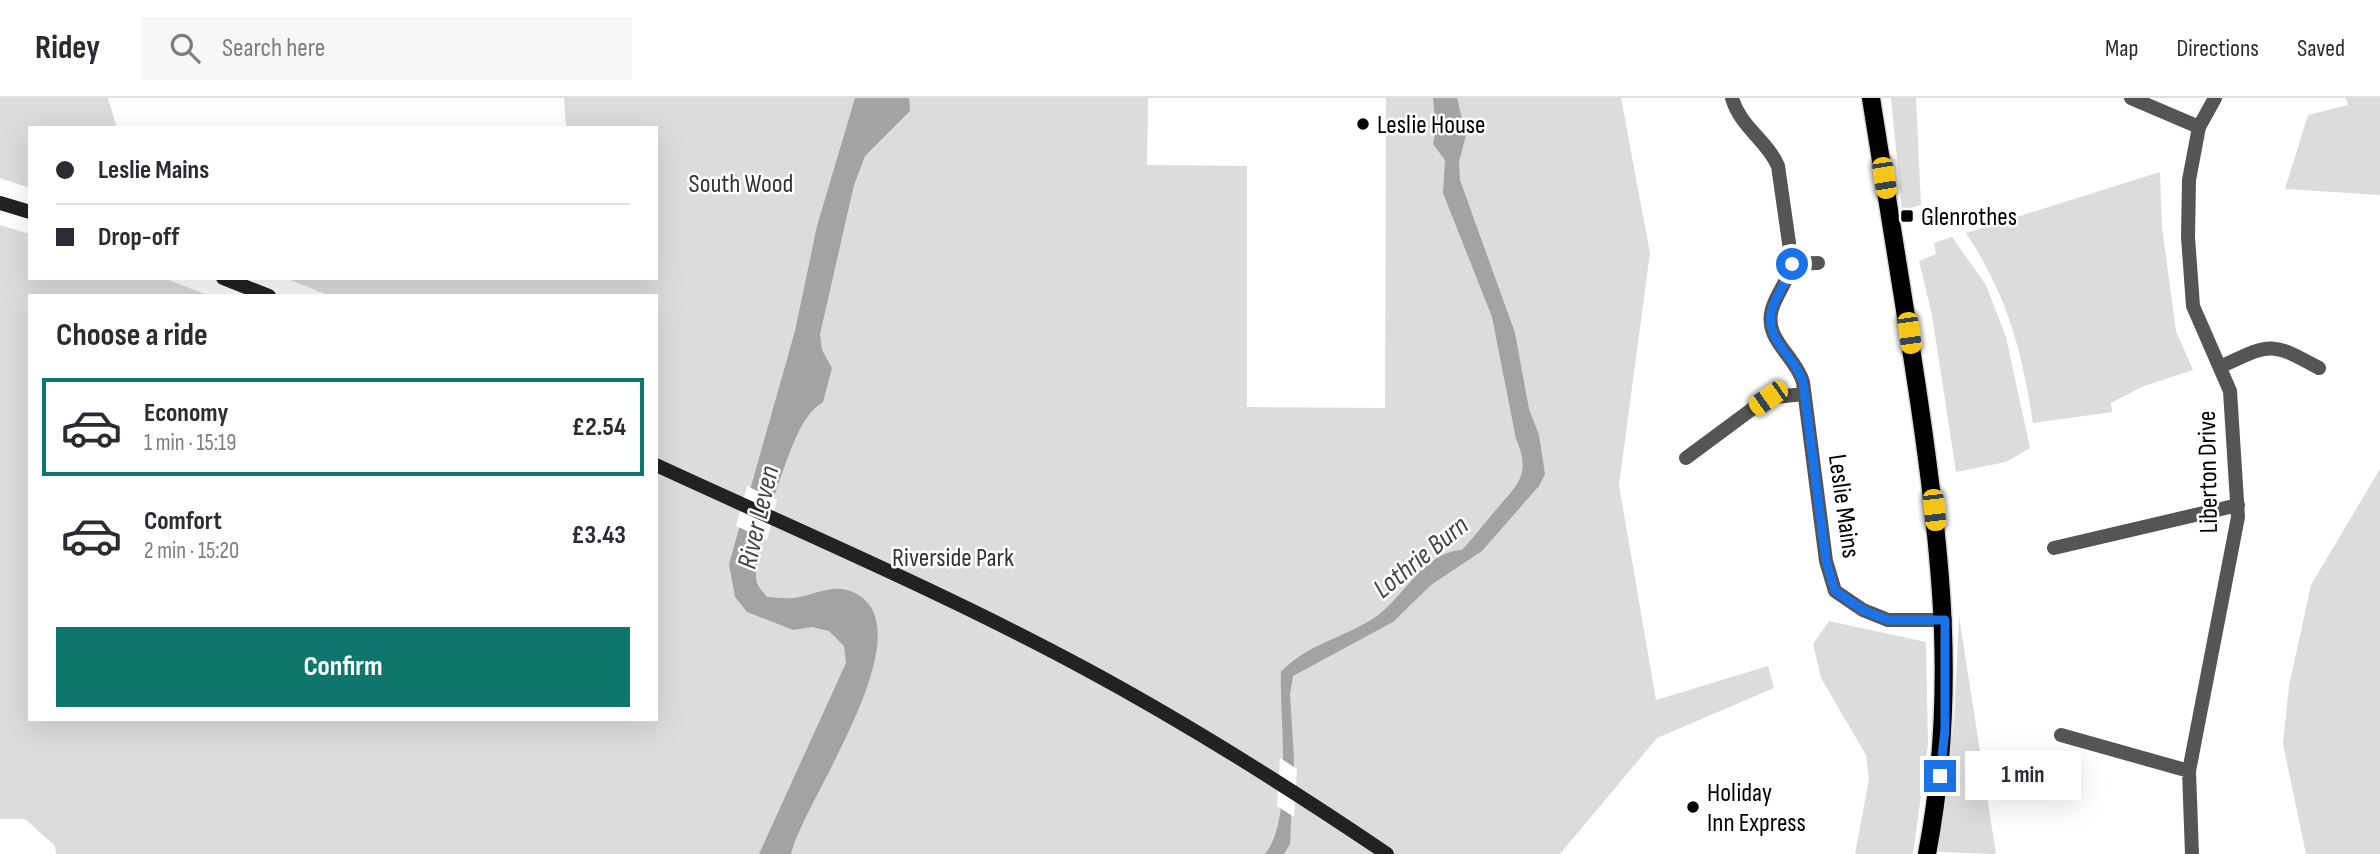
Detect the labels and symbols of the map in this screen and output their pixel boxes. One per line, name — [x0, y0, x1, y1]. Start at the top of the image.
place label: Leslie House — [1377, 110, 1486, 141]
marker: Leslie House — [1355, 116, 1371, 132]
car — [1871, 156, 1898, 200]
park label: South Wood — [689, 169, 793, 200]
place label: Glenrothes — [1921, 202, 2017, 233]
marker: Glenrothes — [1899, 208, 1915, 224]
route start — [1776, 248, 1808, 280]
car — [1896, 311, 1923, 355]
car — [1745, 377, 1792, 419]
street label: Liberton Drive — [2192, 410, 2225, 534]
street label: Leslie Mains — [1821, 452, 1866, 560]
water label: River Leven — [731, 462, 786, 572]
car — [1922, 488, 1947, 532]
water label: Lothrie Burn — [1367, 509, 1475, 606]
park label: Riverside Park — [892, 543, 1014, 574]
callout: 1 min — [1965, 752, 2080, 800]
route end — [1924, 760, 1956, 792]
place label: Holiday Inn Express — [1707, 778, 1806, 839]
marker: Holiday Inn Express — [1685, 799, 1701, 815]

